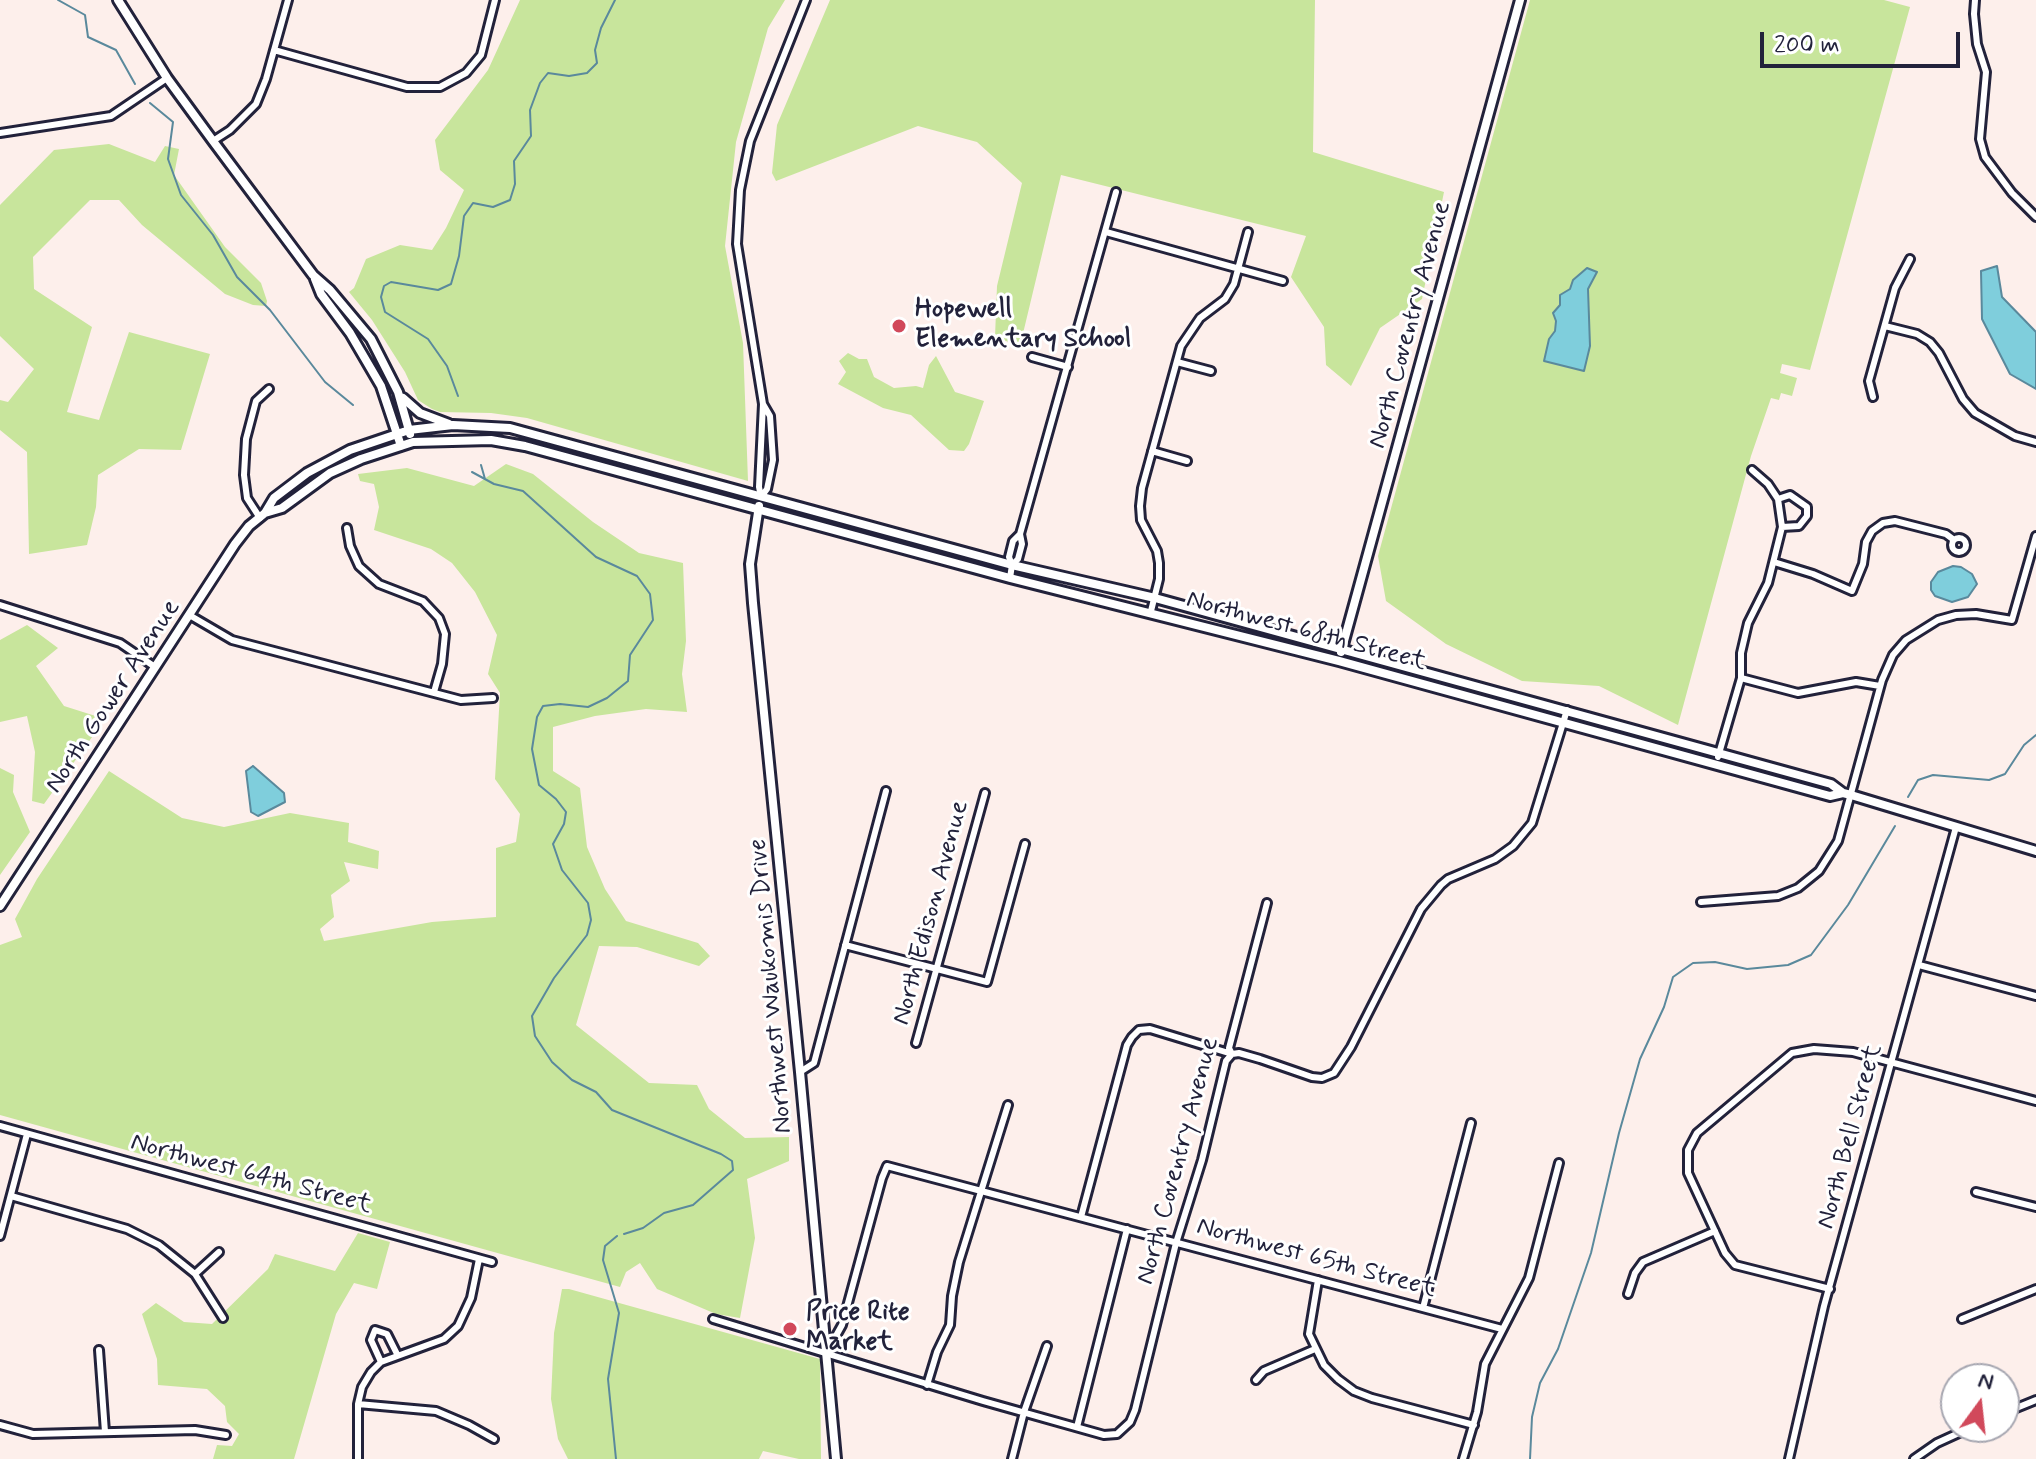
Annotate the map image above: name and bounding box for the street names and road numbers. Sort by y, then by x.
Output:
street label: North Coventry Avenue [1363,198,1459,452]
street label: Northwest 68th Street [1183,585,1429,679]
street label: North Gower Avenue [40,594,188,800]
street label: North Edison Avenue [887,797,977,1029]
street label: Northwest Waukomis Drive [744,837,800,1135]
street label: North Coventry Avenue [1131,1034,1227,1288]
street label: North Bell Street [1811,1041,1891,1233]
street label: Northwest 64th Street [127,1128,375,1222]
street label: Northwest 65th Street [1193,1212,1439,1306]

